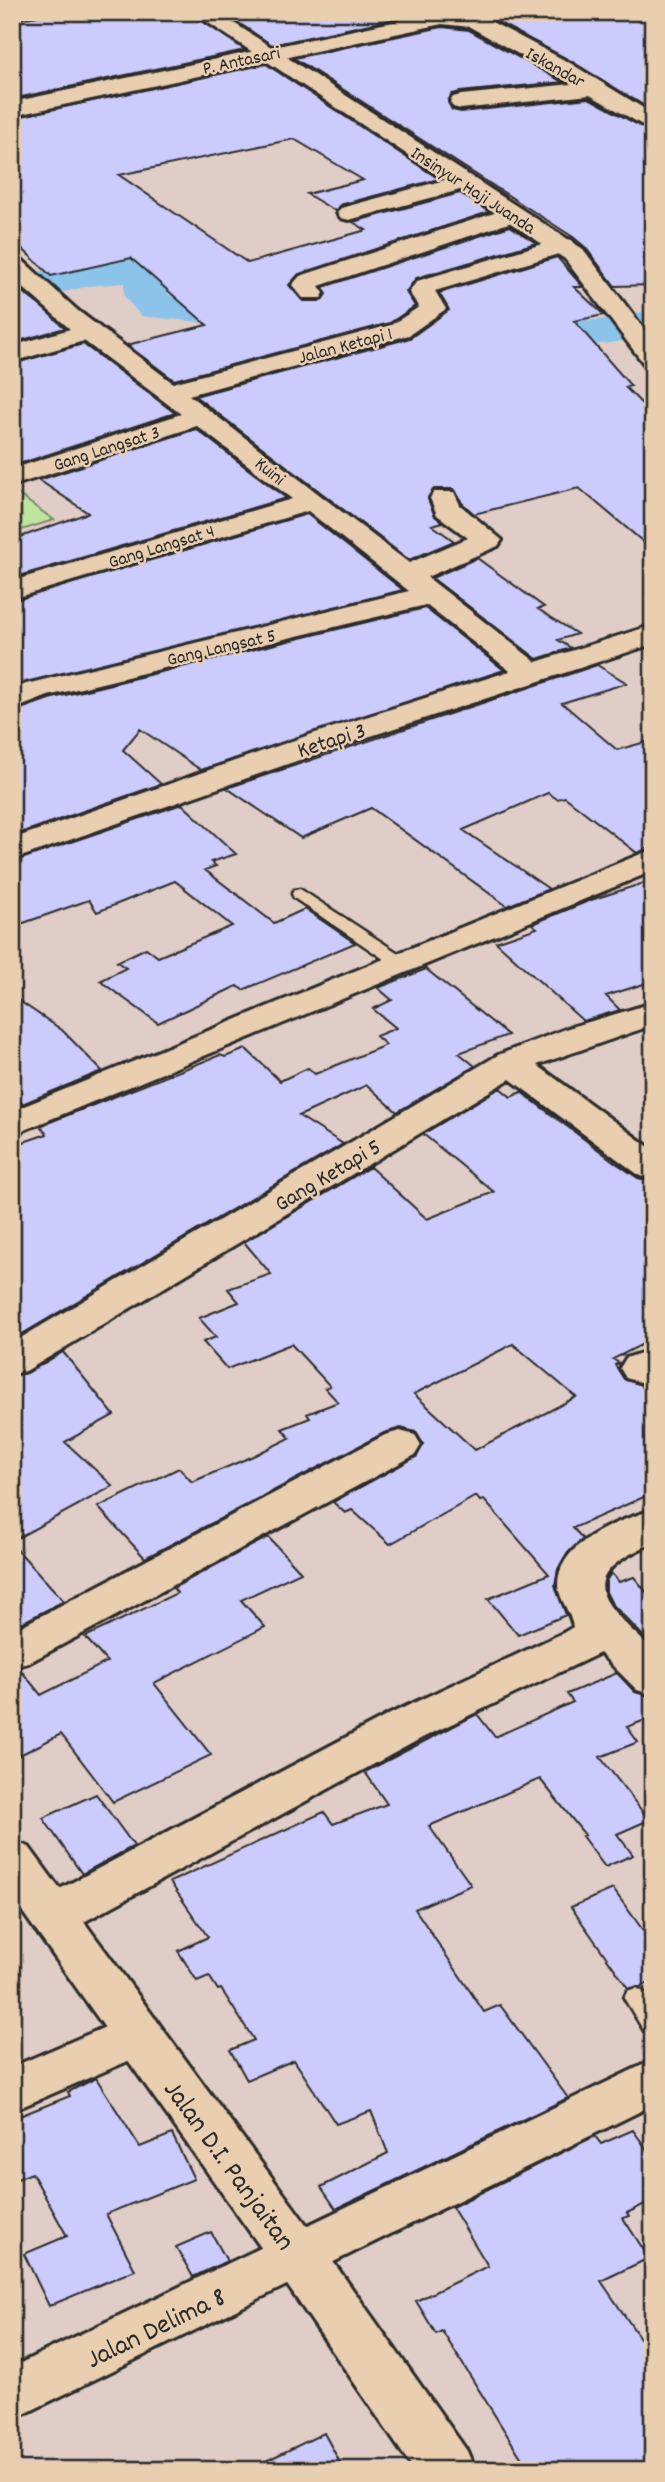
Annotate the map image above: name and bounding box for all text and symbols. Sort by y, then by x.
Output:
street label: P. Antasari [200,41,284,84]
street label: Iskandar [520,42,589,96]
street label: Insinyur Haji Juanda [404,141,541,243]
street label: Jalan Ketapi 1 [296,322,396,373]
street label: Gang Langsat 3 [50,420,164,480]
street label: Kuini [248,452,290,494]
street label: Gang Langsat 4 [106,519,219,577]
street label: Gang Langsat 5 [165,624,279,675]
street label: Ketapi 3 [294,716,371,769]
street label: Gang Ketapi 5 [269,1132,388,1222]
street label: Jalan D.I. Panjaitan [151,2073,303,2260]
street label: Jalan Delima 8 [81,2279,234,2382]

